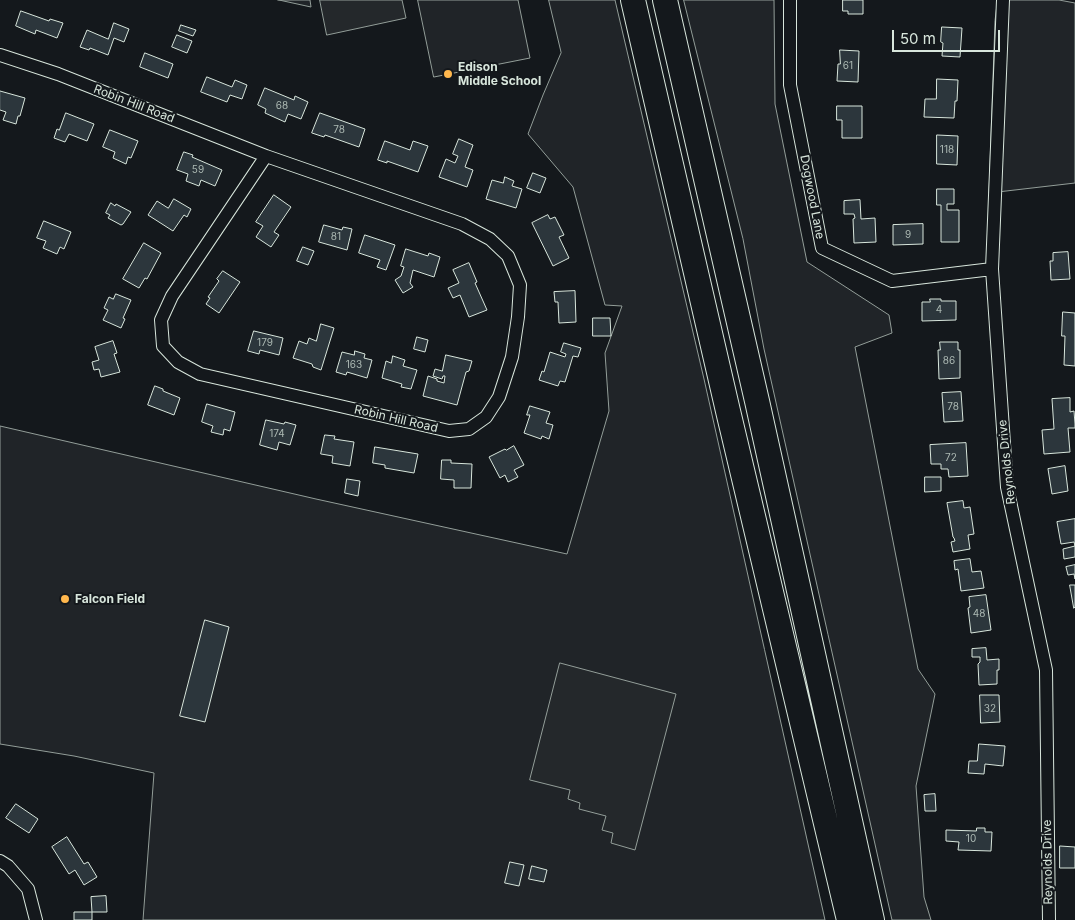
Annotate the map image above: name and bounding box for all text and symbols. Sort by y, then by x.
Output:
scale bar [895,20,1002,52]
text: 50 m [900,29,936,48]
place label: Edison Middle School [458,60,541,88]
house number: 61 [843,60,853,72]
marker: Edison Middle School [442,68,454,80]
street label: Robin Hill Road [92,82,176,126]
house number: 68 [276,100,288,112]
house number: 78 [333,124,345,136]
house number: 118 [940,144,954,156]
street label: Dogwood Lane [797,154,827,240]
house number: 59 [192,164,204,176]
house number: 9 [905,229,911,241]
house number: 81 [331,231,341,243]
house number: 4 [936,304,942,316]
house number: 179 [257,337,273,349]
house number: 86 [943,355,955,367]
house number: 163 [346,359,362,371]
house number: 78 [947,401,959,413]
street label: Robin Hill Road [353,402,439,436]
street label: Reynolds Drive [995,419,1019,505]
house number: 174 [269,428,285,440]
house number: 72 [945,452,957,464]
place label: Falcon Field [75,592,145,606]
marker: Falcon Field [59,593,71,605]
house number: 48 [973,608,985,620]
house number: 32 [984,703,996,715]
street label: Reynolds Drive [1040,819,1056,905]
house number: 10 [966,833,976,845]

